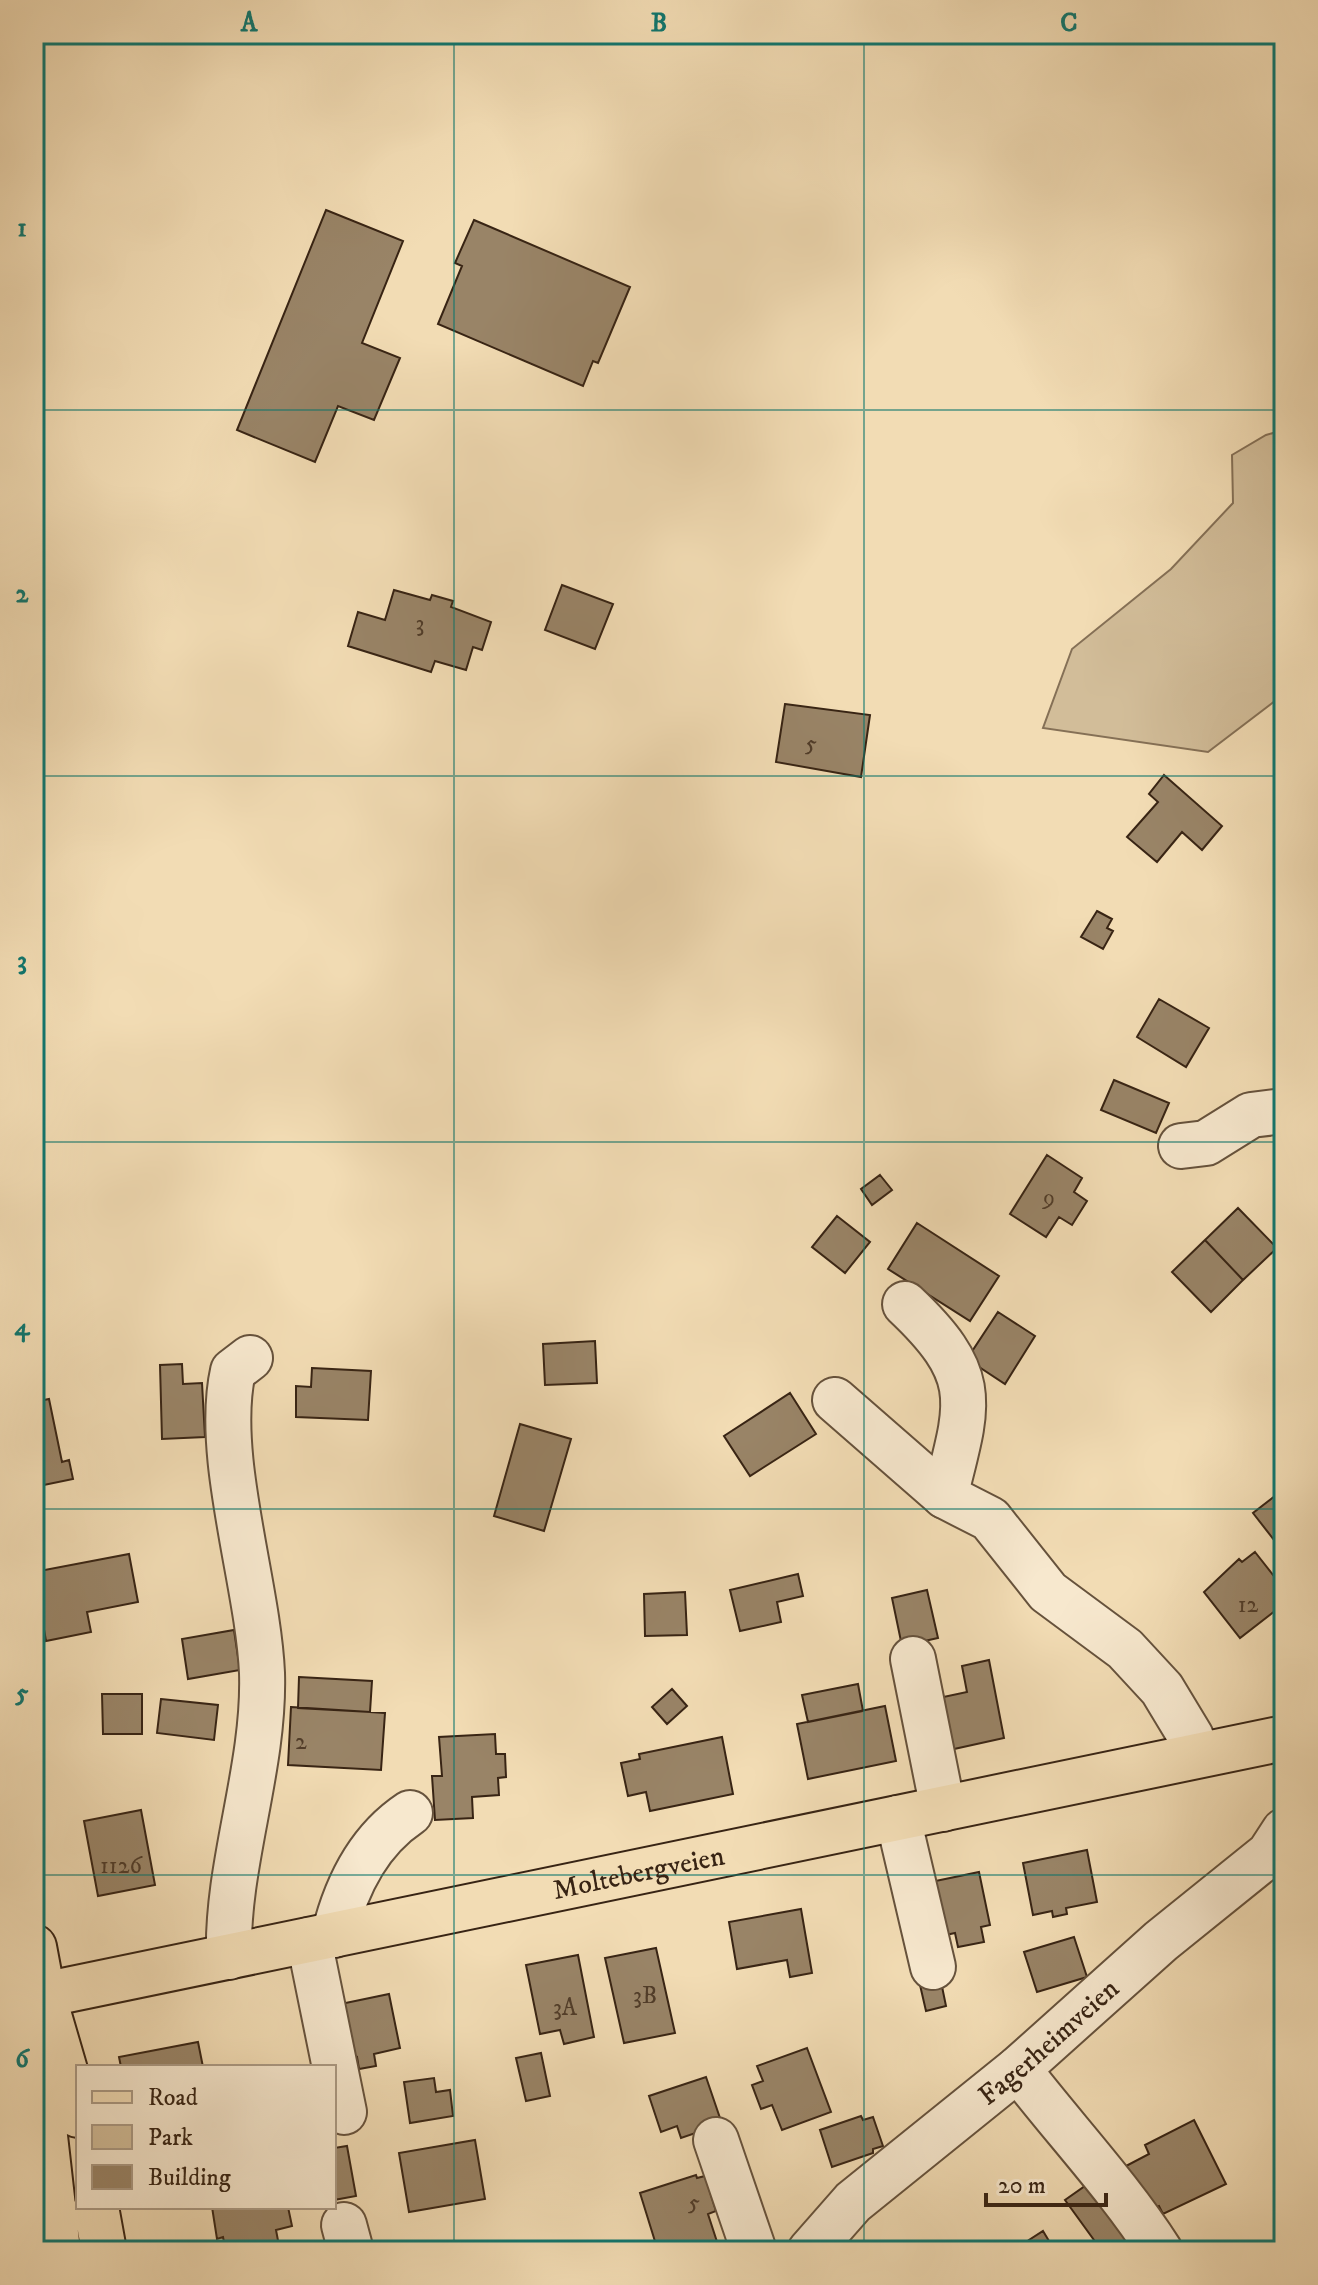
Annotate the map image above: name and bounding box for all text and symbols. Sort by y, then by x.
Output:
text: A [240,7,259,40]
text: B [651,7,667,40]
text: C [1060,7,1078,40]
text: 1 [17,212,27,245]
text: 2 [16,578,30,611]
house number: 3 [416,609,424,639]
house number: 5 [805,729,817,759]
text: 3 [17,945,27,978]
house number: 9 [1042,1183,1055,1213]
text: 4 [15,1311,31,1344]
house number: 12 [1238,1590,1259,1620]
text: 5 [15,1677,29,1710]
house number: 2 [295,1727,307,1757]
street label: Moltebergveien [550,1838,728,1908]
house number: 1126 [100,1851,143,1881]
street label: Fagerheimveien [972,1971,1127,2113]
house number: 3B [633,1981,657,2011]
house number: 3A [553,1993,578,2023]
text: 6 [15,2043,30,2076]
legend [76,2065,336,2209]
text: Road [148,2083,198,2113]
text: Park [148,2123,193,2153]
scale bar [986,2157,1106,2207]
text: Building [148,2163,231,2193]
text: 20 m [998,2171,1046,2201]
house number: 5 [688,2188,700,2218]

